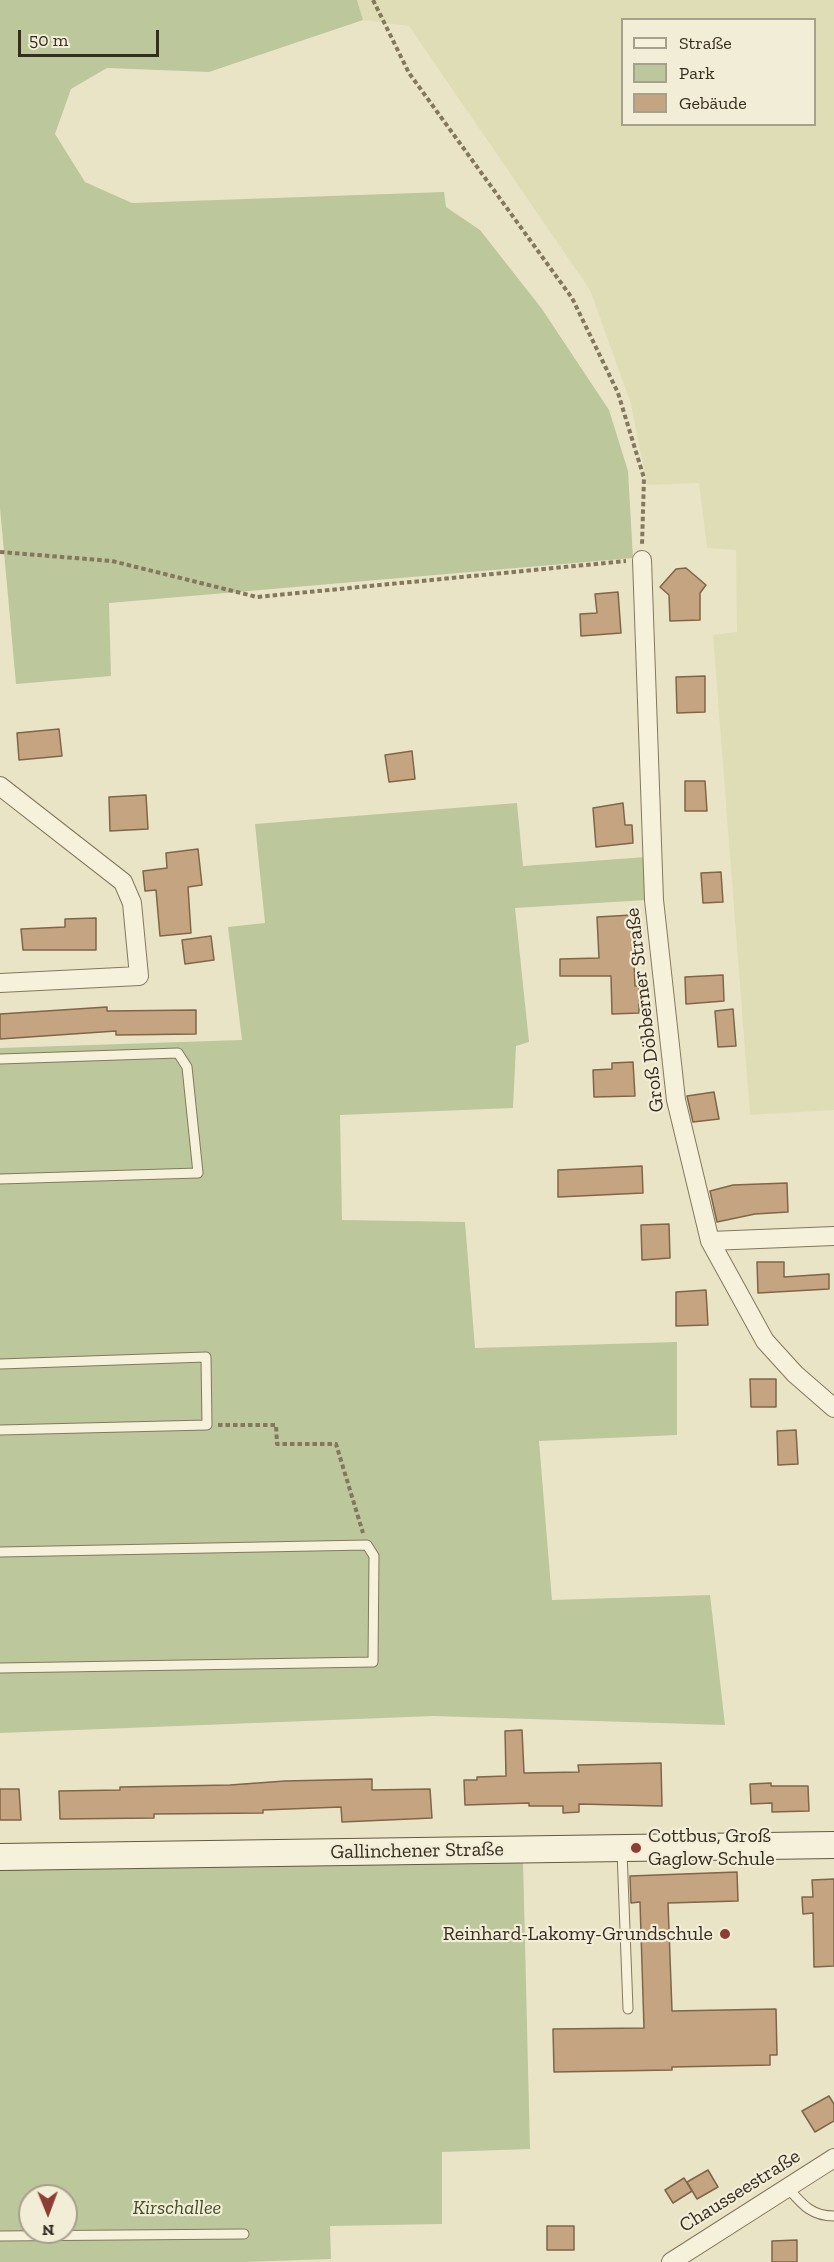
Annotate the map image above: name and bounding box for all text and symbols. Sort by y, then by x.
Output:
scale bar [21,18,162,56]
legend [621,18,816,126]
text: 50 m [29,29,68,51]
text: Straße [679,32,732,54]
text: Park [679,62,715,84]
text: Gebäude [679,92,747,114]
street label: Groß Döbberner Straße [621,906,669,1114]
place label: Cottbus, Groß Gaglow Schule [648,1824,775,1871]
street label: Gallinchener Straße [330,1837,504,1865]
marker: Cottbus, Groß Gaglow Schule [629,1841,643,1855]
place label: Reinhard-Lakomy-Grundschule [443,1922,713,1946]
marker: Reinhard-Lakomy-Grundschule [718,1927,732,1941]
street label: Chausseestraße [675,2144,805,2238]
north arrow [18,2184,78,2244]
park label: Kirschallee [133,2196,221,2220]
text: N [42,2221,55,2240]

